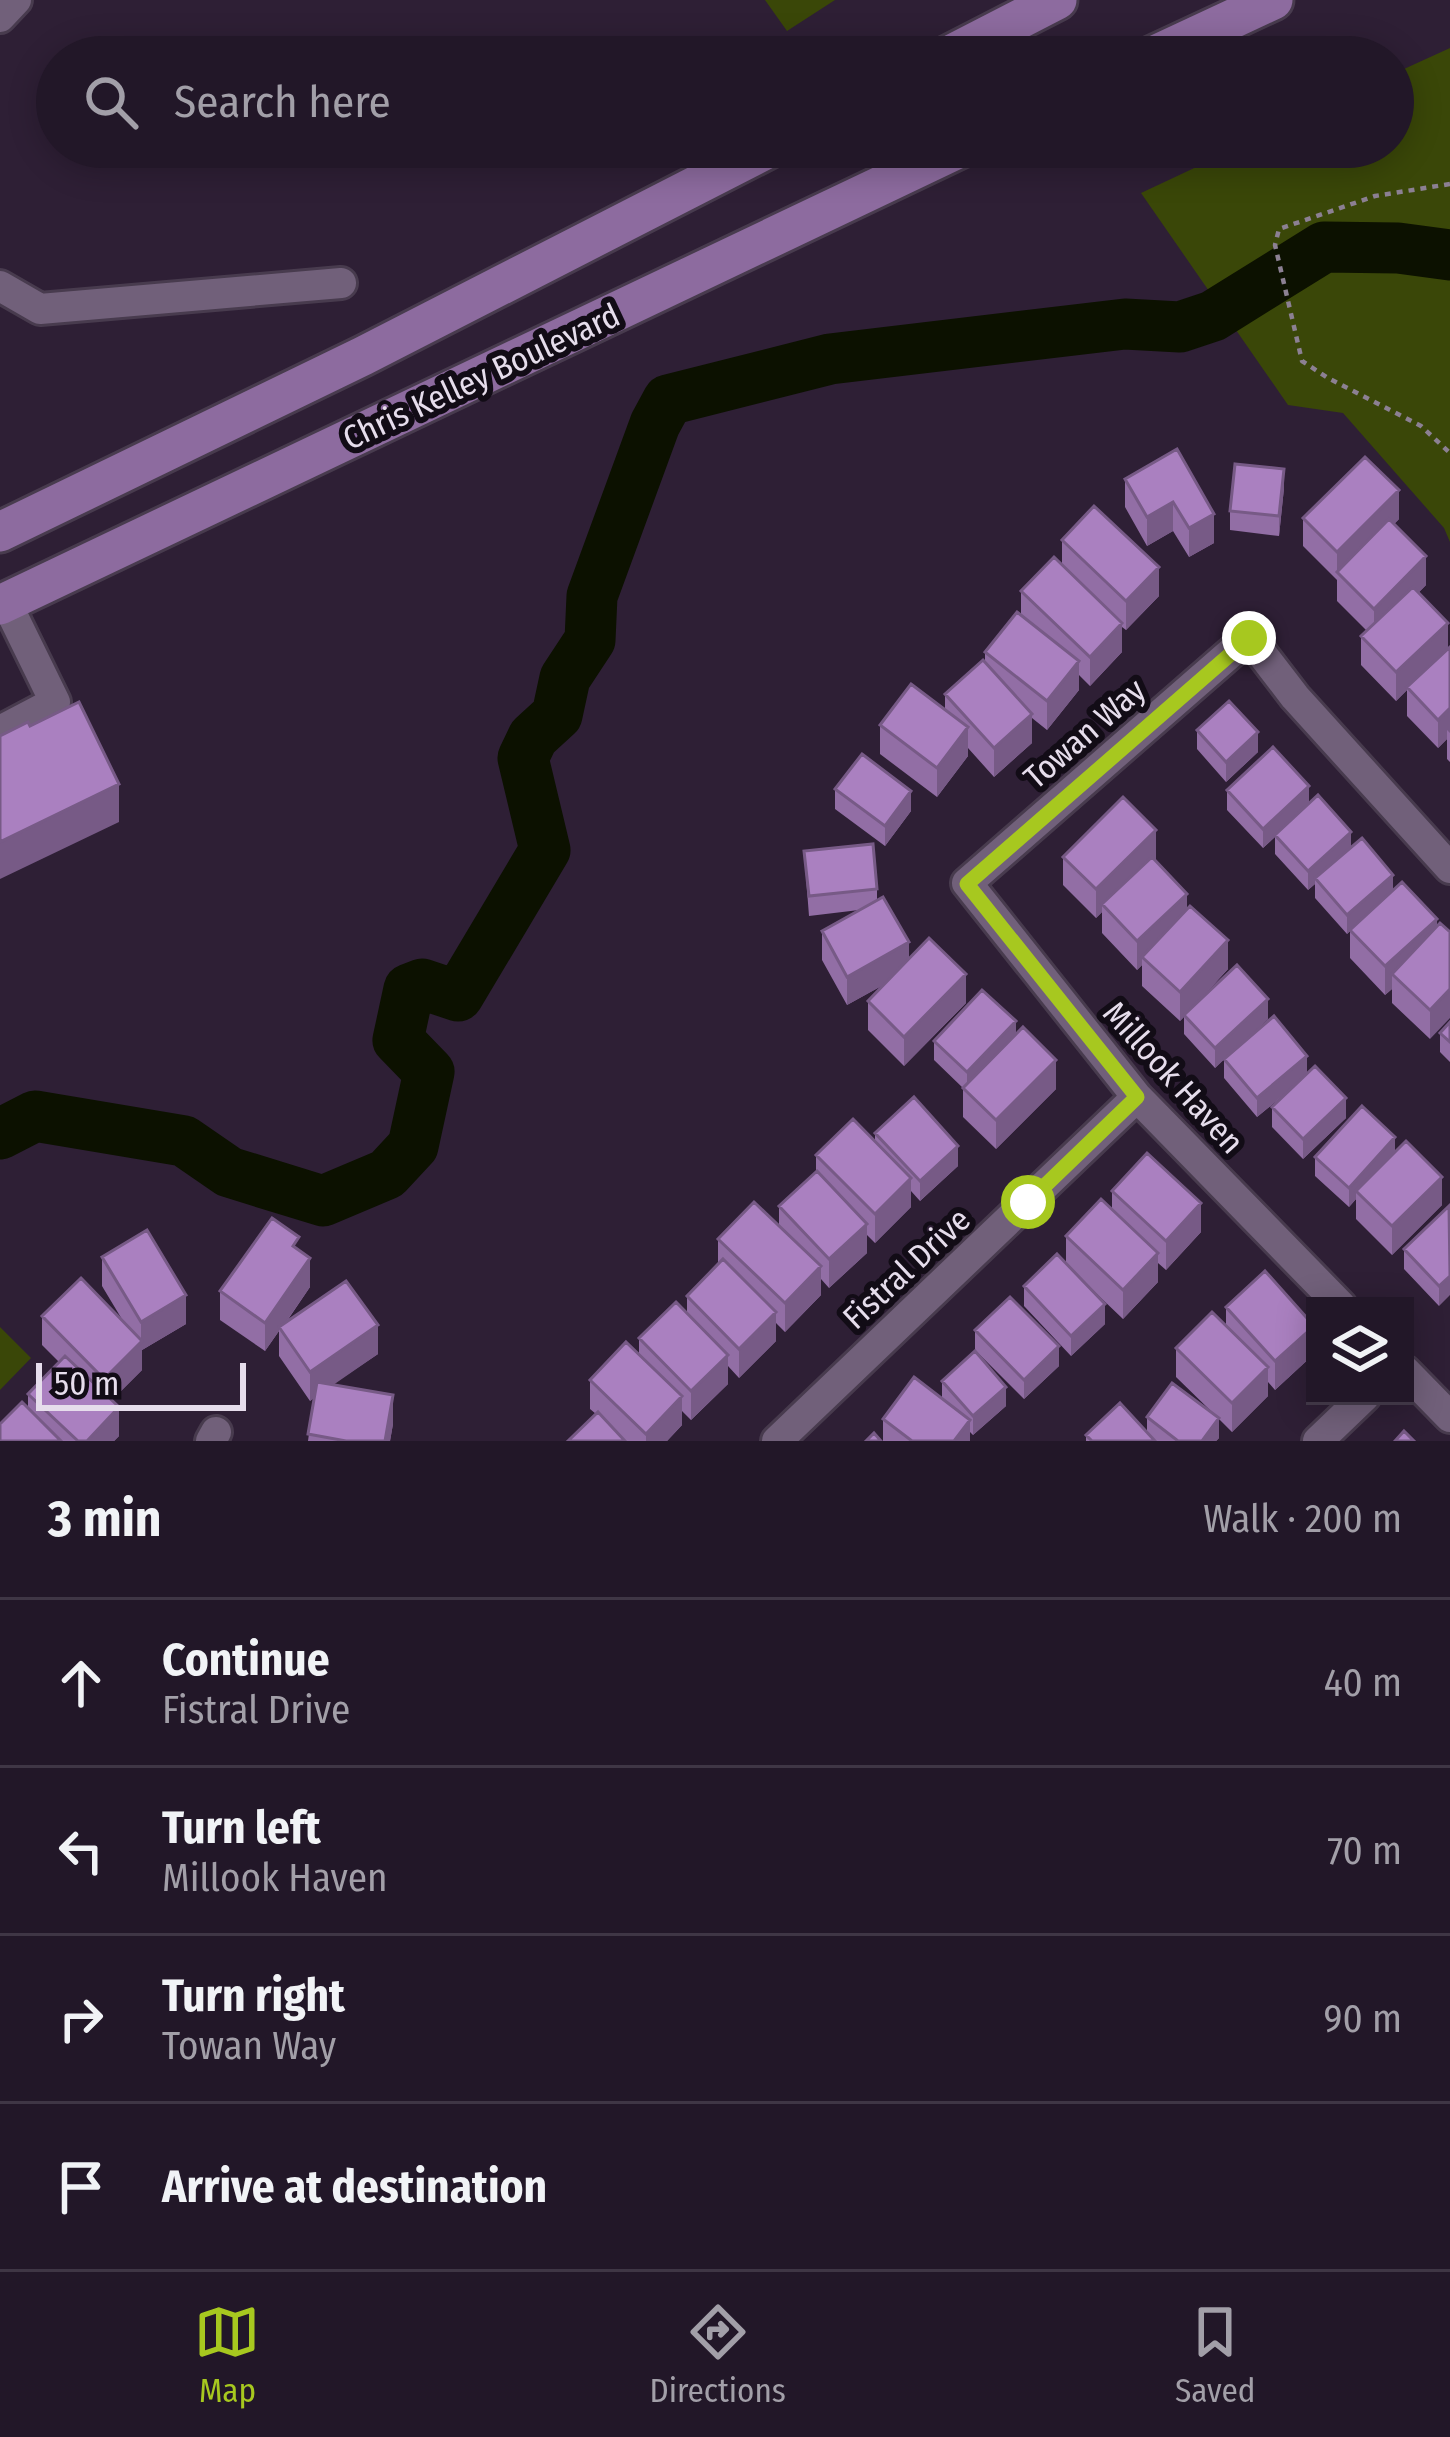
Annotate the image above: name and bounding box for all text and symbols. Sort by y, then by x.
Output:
search box [36,36,1414,168]
icon: search [78,69,144,135]
text: Search here [174,75,391,129]
street label: Chris Kelley Boulevard [337,295,626,459]
route end [1222,611,1276,665]
street label: Towan Way [1016,670,1154,797]
street label: Millook Haven [1095,993,1252,1162]
route start [1001,1175,1055,1229]
street label: Fistral Drive [835,1200,979,1338]
map controls [1306,1297,1414,1405]
button: layers [1306,1297,1414,1405]
scale bar [36,1357,246,1410]
text: 50 m [54,1364,119,1404]
text: 3 min [48,1488,162,1550]
text: Walk · 200 m [1203,1496,1402,1542]
text: Continue [162,1633,330,1687]
icon: ahead [48,1650,114,1716]
text: 40 m [1324,1660,1402,1706]
text: Fistral Drive [162,1687,350,1733]
text: Turn left [162,1801,321,1855]
icon: left [48,1818,114,1884]
text: 70 m [1327,1828,1402,1874]
text: Millook Haven [162,1855,388,1901]
text: Turn right [162,1969,345,2023]
icon: right [48,1986,114,2052]
text: 90 m [1324,1996,1402,2042]
text: Towan Way [162,2023,336,2069]
icon: arrive [48,2154,114,2220]
text: Arrive at destination [162,2160,547,2214]
tab: Map [194,2299,260,2411]
tab: Directions [649,2299,786,2411]
tab: Saved [1175,2299,1255,2411]

